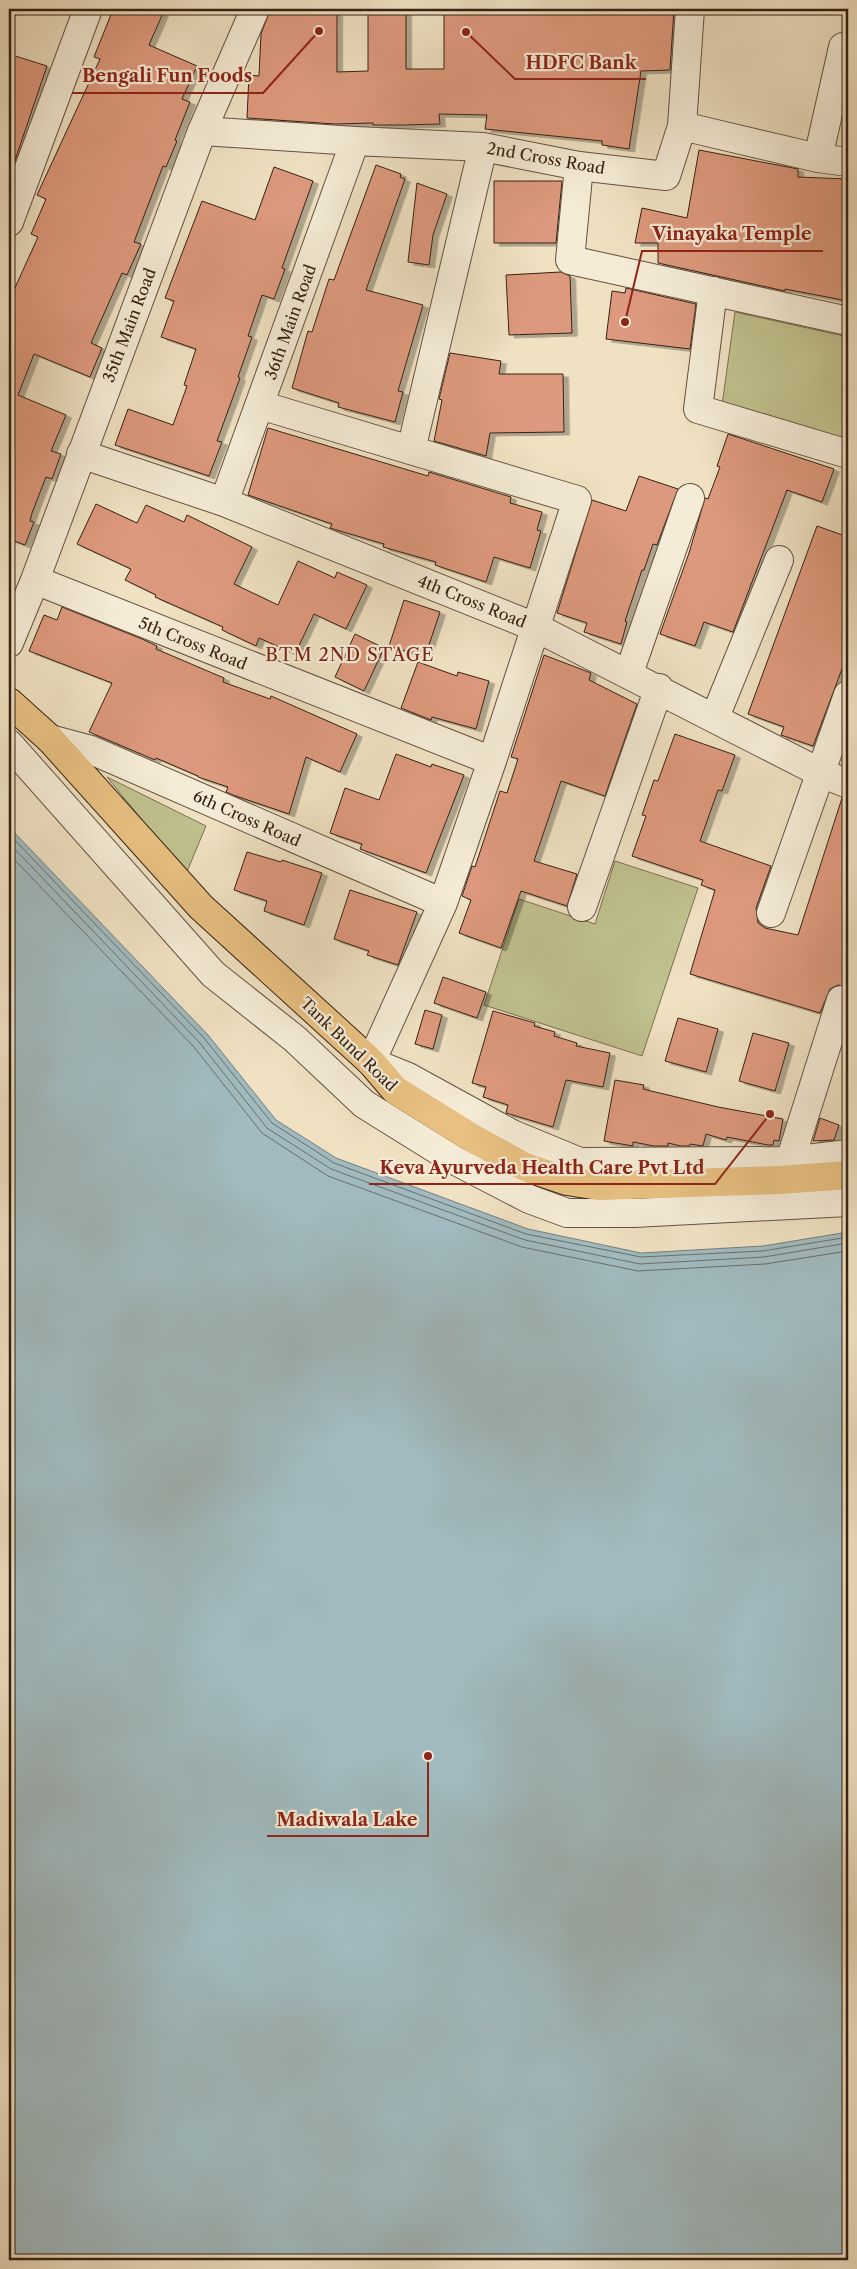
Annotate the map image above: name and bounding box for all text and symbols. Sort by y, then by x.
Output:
callout: HDFC Bank [515,46,646,79]
text: HDFC Bank [525,52,638,74]
callout: Bengali Fun Foods [72,60,263,93]
text: Bengali Fun Foods [82,65,252,87]
street label: 2nd Cross Road [485,138,607,178]
callout: Vinayaka Temple [642,218,823,251]
text: Vinayaka Temple [651,223,812,245]
street label: 36th Main Road [260,261,320,382]
street label: 35th Main Road [98,265,160,385]
street label: 4th Cross Road [415,570,530,632]
street label: 5th Cross Road [136,612,250,674]
district label: BTM 2ND STAGE [265,644,435,666]
street label: 6th Cross Road [190,785,304,851]
street label: Tank Bund Road [296,993,402,1095]
callout: Keva Ayurveda Health Care Pvt Ltd [369,1151,715,1184]
text: Keva Ayurveda Health Care Pvt Ltd [379,1157,705,1179]
callout: Madiwala Lake [267,1803,428,1836]
text: Madiwala Lake [277,1809,418,1831]

